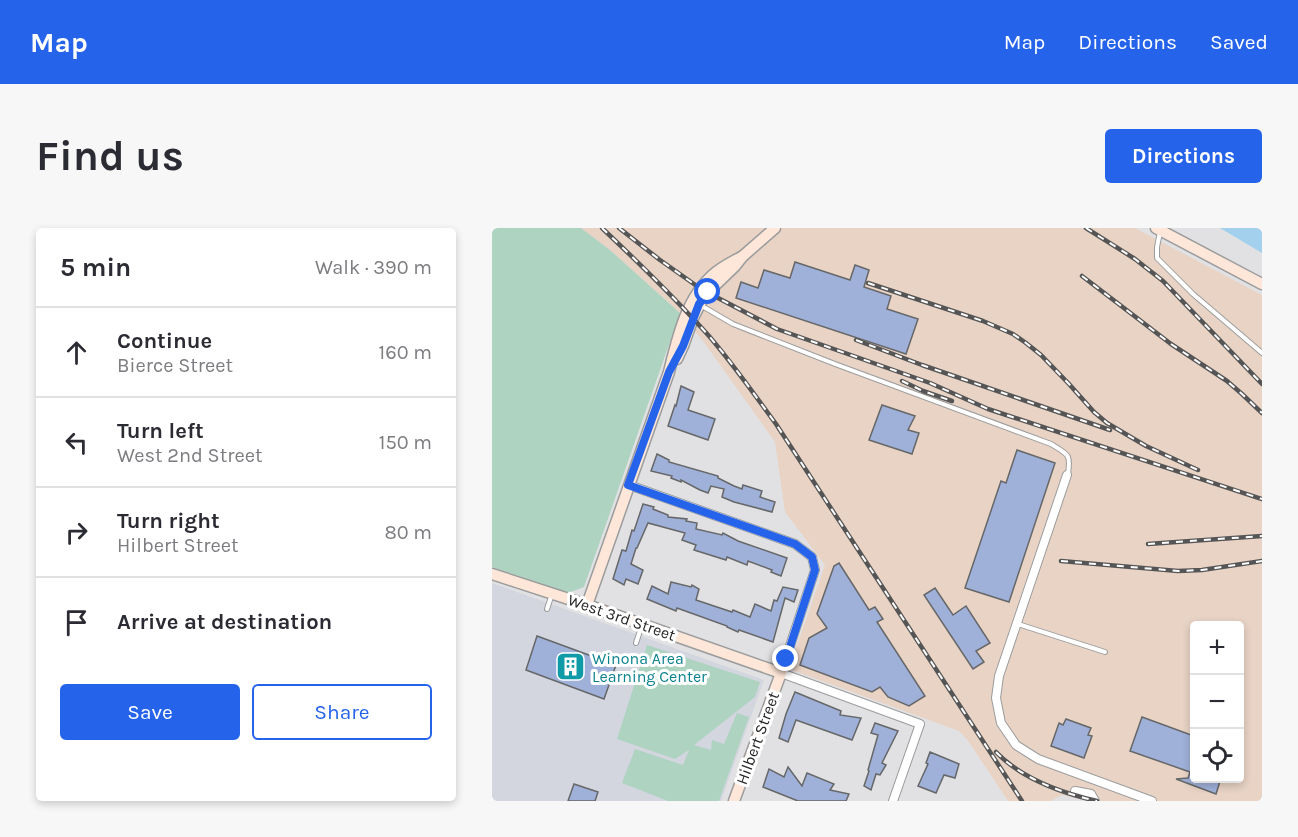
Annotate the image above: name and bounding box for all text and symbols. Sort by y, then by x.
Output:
text: Map [30,26,88,59]
text: Map [1004,30,1045,54]
text: Directions [1078,30,1177,54]
text: Saved [1210,30,1268,54]
button: Directions [1105,129,1262,183]
text: Find us [36,131,184,181]
text: 5 min [60,252,131,283]
text: Walk · 390 m [315,256,432,279]
route start [694,278,720,304]
text: Continue [117,328,212,354]
icon: ahead [60,336,93,369]
text: 160 m [379,341,432,364]
text: Bierce Street [117,354,233,377]
text: Turn left [117,418,204,444]
icon: left [60,426,93,459]
text: 150 m [379,431,432,454]
text: West 2nd Street [117,444,262,467]
text: Turn right [117,508,220,534]
icon: right [60,516,93,549]
text: 80 m [384,521,432,544]
text: Hilbert Street [117,534,238,557]
street label: West 3rd Street [565,590,678,645]
icon: arrive [60,606,93,639]
text: Arrive at destination [117,609,332,635]
map controls [1190,621,1244,783]
button: + [1190,621,1244,675]
route end [772,645,798,671]
place label: Winona Area Learning Center [592,649,707,686]
building icon: Winona Area Learning Center [555,651,587,683]
button: − [1190,675,1244,729]
button: Save [60,684,240,740]
button: Share [252,684,432,740]
street label: Hilbert Street [732,689,783,787]
button: locate [1190,729,1244,783]

